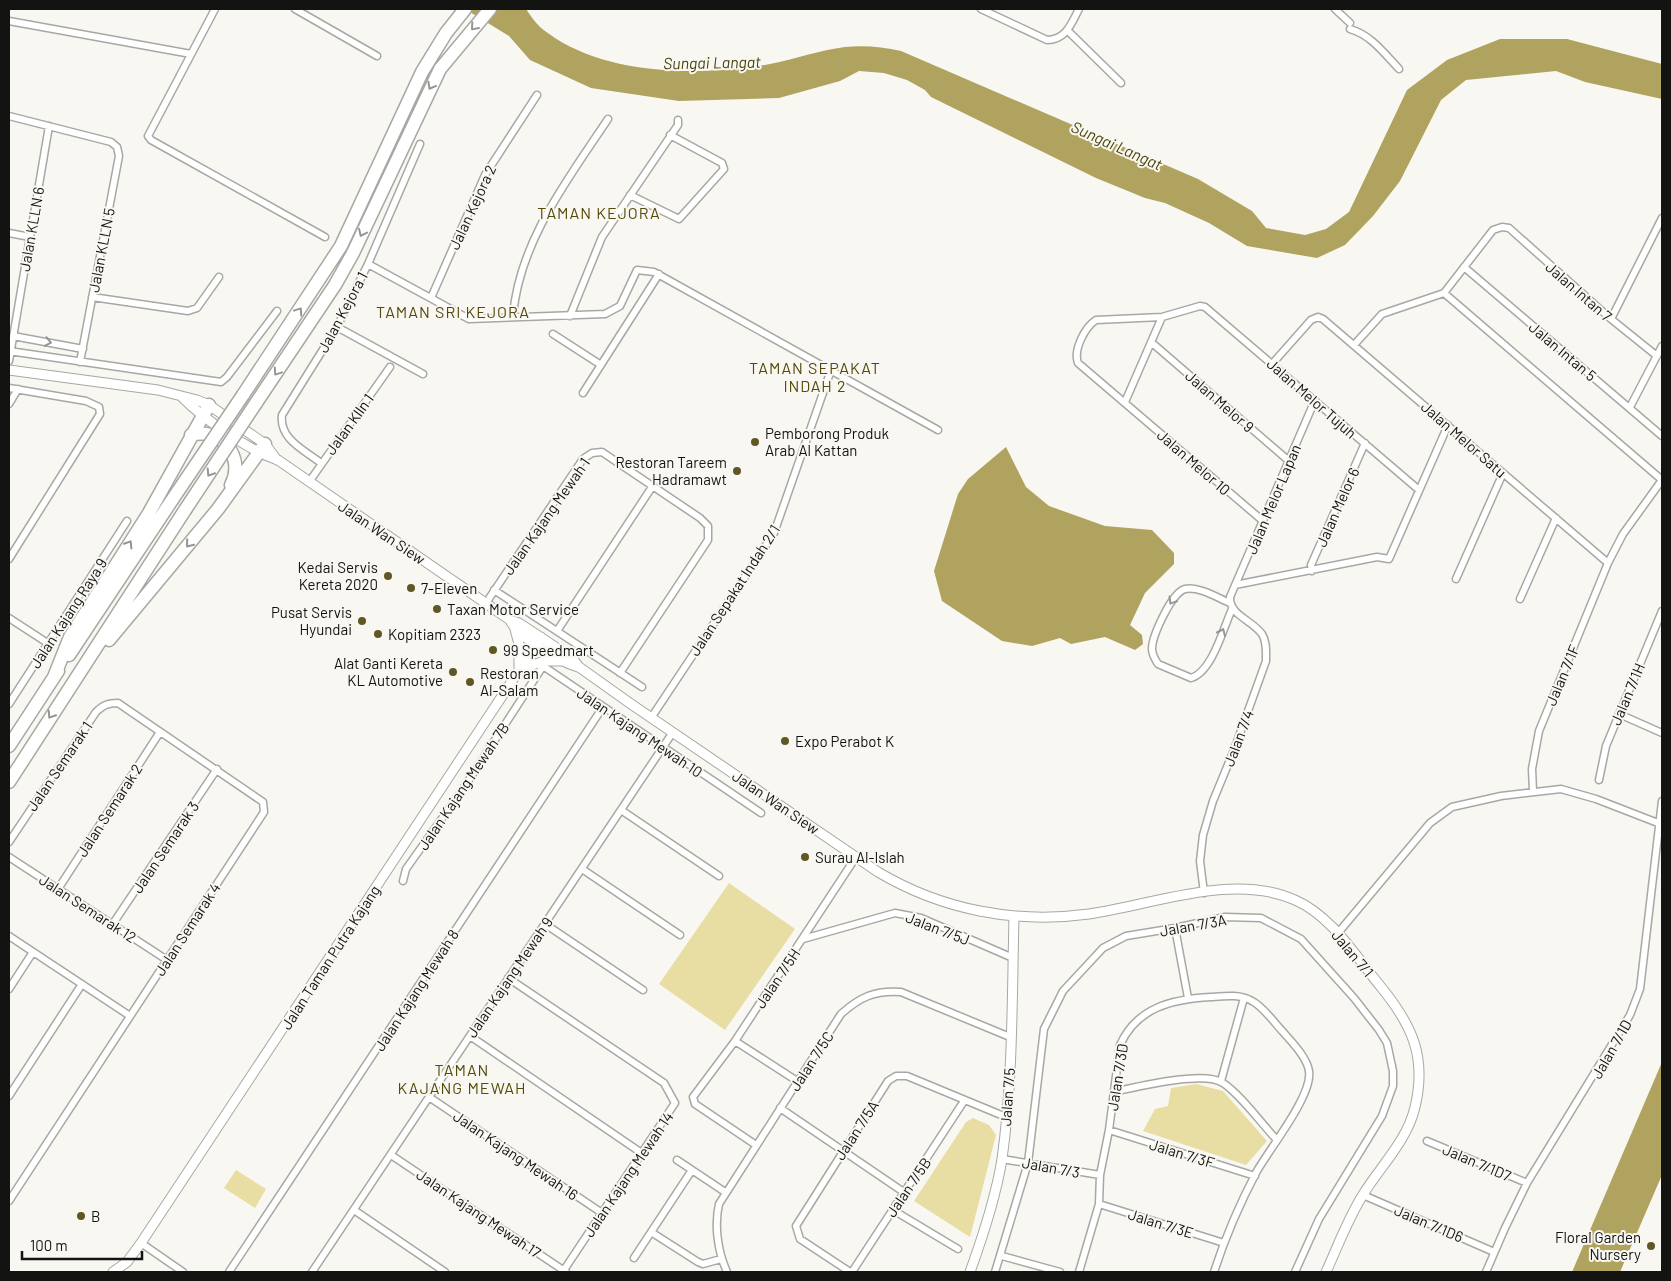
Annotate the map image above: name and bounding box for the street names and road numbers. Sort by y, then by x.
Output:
street label: Jalan Kejora 2 [445,162,499,252]
street label: Jalan KLLN 6 [15,185,47,273]
street label: Jalan KLLN 5 [84,206,118,294]
street label: Jalan Intan 7 [1542,257,1616,325]
street label: Jalan Kejora 1 [313,269,371,355]
street label: Jalan Intan 5 [1526,318,1600,384]
street label: Jalan Melor Tujuh [1263,354,1361,442]
street label: Jalan Melor 9 [1182,366,1258,436]
street label: Jalan Klln 1 [321,390,377,458]
street label: Jalan Melor Satu [1418,397,1510,481]
street label: Jalan Melor 10 [1154,425,1234,499]
street label: Jalan Melor Lapan [1242,441,1304,557]
street label: Jalan Kajang Mewah 1 [499,454,593,578]
street label: Jalan Melor 6 [1311,464,1363,550]
street label: Jalan Wan Siew [335,496,429,568]
street label: Jalan Sepakat Indah 2/1 [685,521,783,659]
street label: Jalan Kajang Raya 9 [26,555,110,671]
street label: Jalan 7/1F [1541,641,1583,708]
street label: Jalan 7/1H [1606,660,1648,728]
street label: Jalan Kajang Mewah 10 [574,683,706,781]
street label: Jalan 7/4 [1219,707,1257,769]
street label: Jalan Semarak 1 [22,718,96,814]
street label: Jalan Kajang Mewah 7B [414,719,512,853]
street label: Jalan Semarak 2 [72,760,146,860]
street label: Jalan Wan Siew [729,766,823,838]
street label: Jalan Semarak 3 [128,798,202,896]
street label: Jalan Semarak 12 [36,870,140,946]
street label: Jalan Semarak 4 [150,879,224,979]
street label: Jalan Taman Putra Kajang [277,881,383,1033]
street label: Jalan 7/5J [903,908,973,948]
street label: Jalan 7/3A [1158,910,1228,940]
street label: Jalan Kajang Mewah 9 [462,913,556,1041]
street label: Jalan Kajang Mewah 8 [370,926,462,1054]
street label: Jalan 7/1 [1328,926,1378,980]
street label: Jalan 7/5H [750,945,804,1011]
street label: Jalan 7/1D [1587,1016,1635,1082]
street label: Jalan 7/5C [785,1028,837,1094]
street label: Jalan 7/3D [1103,1042,1131,1112]
street label: Jalan 7/5 [996,1067,1018,1127]
street label: Jalan 7/5A [830,1097,882,1163]
street label: Jalan Kajang Mewah 16 [450,1107,582,1203]
street label: Jalan Kajang Mewah 14 [579,1108,677,1240]
street label: Jalan 7/3F [1147,1135,1217,1172]
street label: Jalan 7/1D7 [1440,1140,1514,1184]
street label: Jalan 7/3 [1021,1153,1081,1181]
street label: Jalan 7/5B [882,1154,934,1220]
street label: Jalan Kajang Mewah 17 [413,1165,545,1261]
street label: Jalan 7/1D6 [1392,1200,1466,1246]
street label: Jalan 7/3E [1126,1205,1196,1241]

